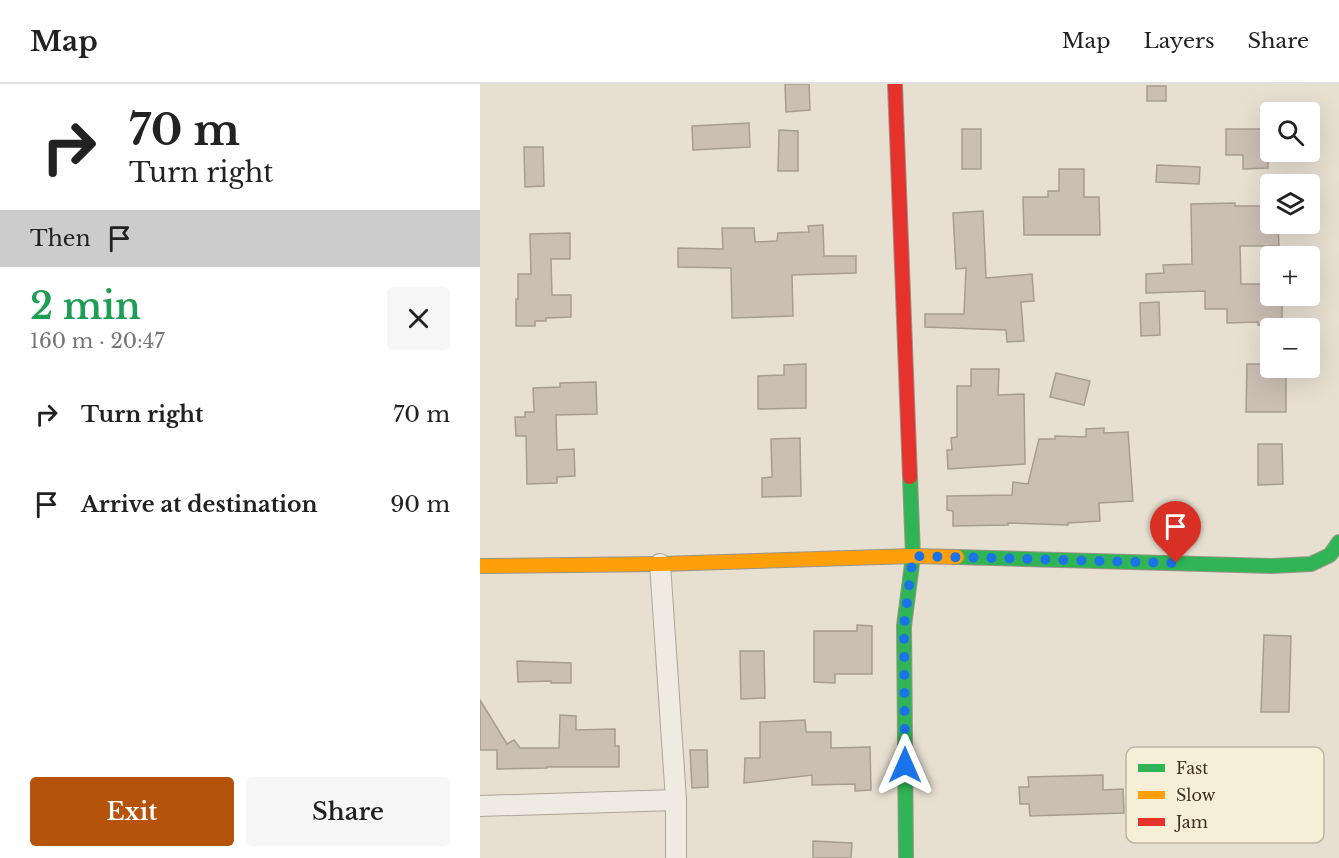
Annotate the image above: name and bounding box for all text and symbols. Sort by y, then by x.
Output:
text: Map [30,24,98,59]
text: Map [1062,28,1111,54]
text: Layers [1144,28,1215,54]
text: Share [1248,28,1309,54]
map controls [1260,102,1320,378]
button: search [1260,102,1320,162]
text: 70 m [129,104,240,156]
icon: right [30,108,108,186]
text: Turn right [129,156,273,189]
button: layers [1260,174,1320,234]
icon: arrive [103,222,136,255]
text: Then [30,225,91,252]
button: + [1260,246,1320,306]
text: 2 min [30,284,141,329]
button: close [387,287,450,350]
button: − [1260,318,1320,378]
text: 160 m · 20:47 [30,329,164,353]
icon: right [30,398,63,431]
text: Turn right [81,401,203,428]
text: 70 m [393,401,450,428]
icon: arrive [30,488,63,521]
text: Arrive at destination [81,491,318,518]
text: 90 m [390,491,450,518]
pin [1150,501,1201,563]
icon: arrive [1159,510,1192,543]
position arrow [873,733,937,797]
legend [1126,747,1324,843]
text: Fast [1176,758,1208,778]
button: Exit [30,777,234,846]
button: Share [246,777,450,846]
text: Slow [1176,785,1216,805]
text: Jam [1174,812,1208,832]

